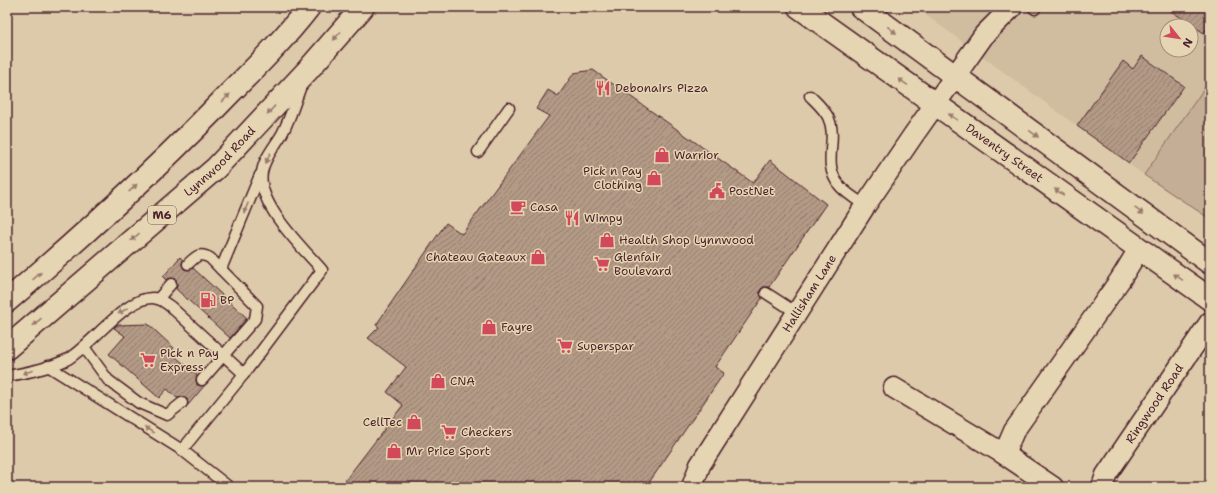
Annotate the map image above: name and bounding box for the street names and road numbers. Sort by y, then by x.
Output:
street label: Daventry Street [962,120,1046,186]
street label: Lynnwood Road [181,123,259,200]
road number: M6 [148,206,176,224]
street label: Hallisham Lane [779,251,840,335]
street label: Ringwood Road [1122,360,1187,446]

